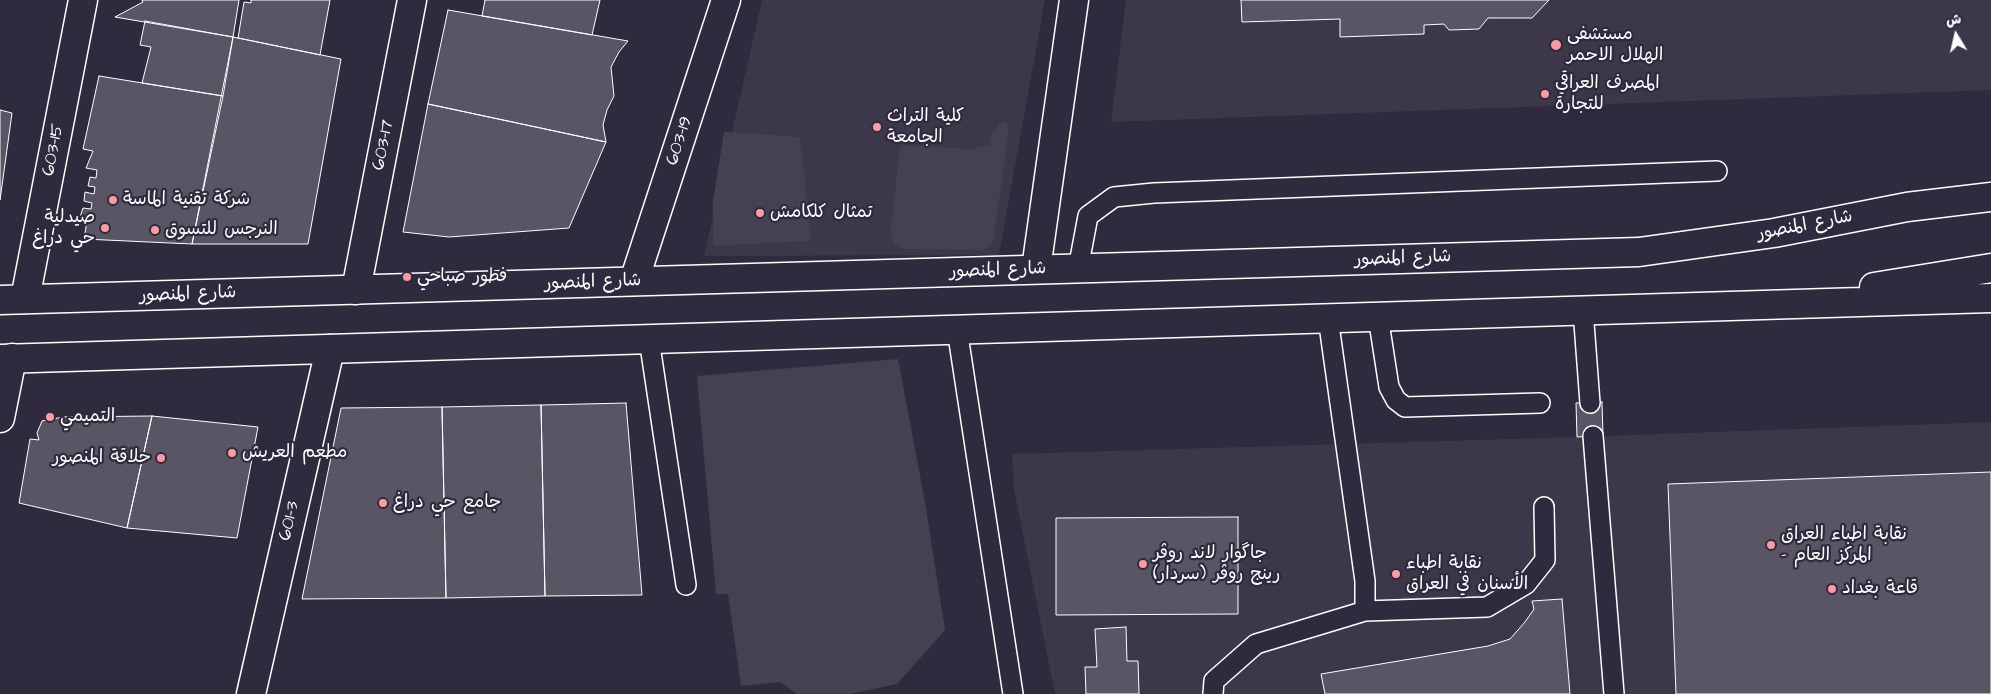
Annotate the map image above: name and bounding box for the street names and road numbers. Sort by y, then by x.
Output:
street label: 603-19 [662,114,698,168]
street label: 603-17 [369,118,399,172]
street label: 603-15 [38,122,70,178]
street label: شارع المنصور [1755,206,1855,246]
street label: شارع المنصور [1354,247,1452,271]
street label: شارع المنصور [949,259,1047,283]
street label: شارع المنصور [544,271,642,295]
street label: شارع المنصور [139,283,237,307]
street label: 601-3 [275,499,305,543]

